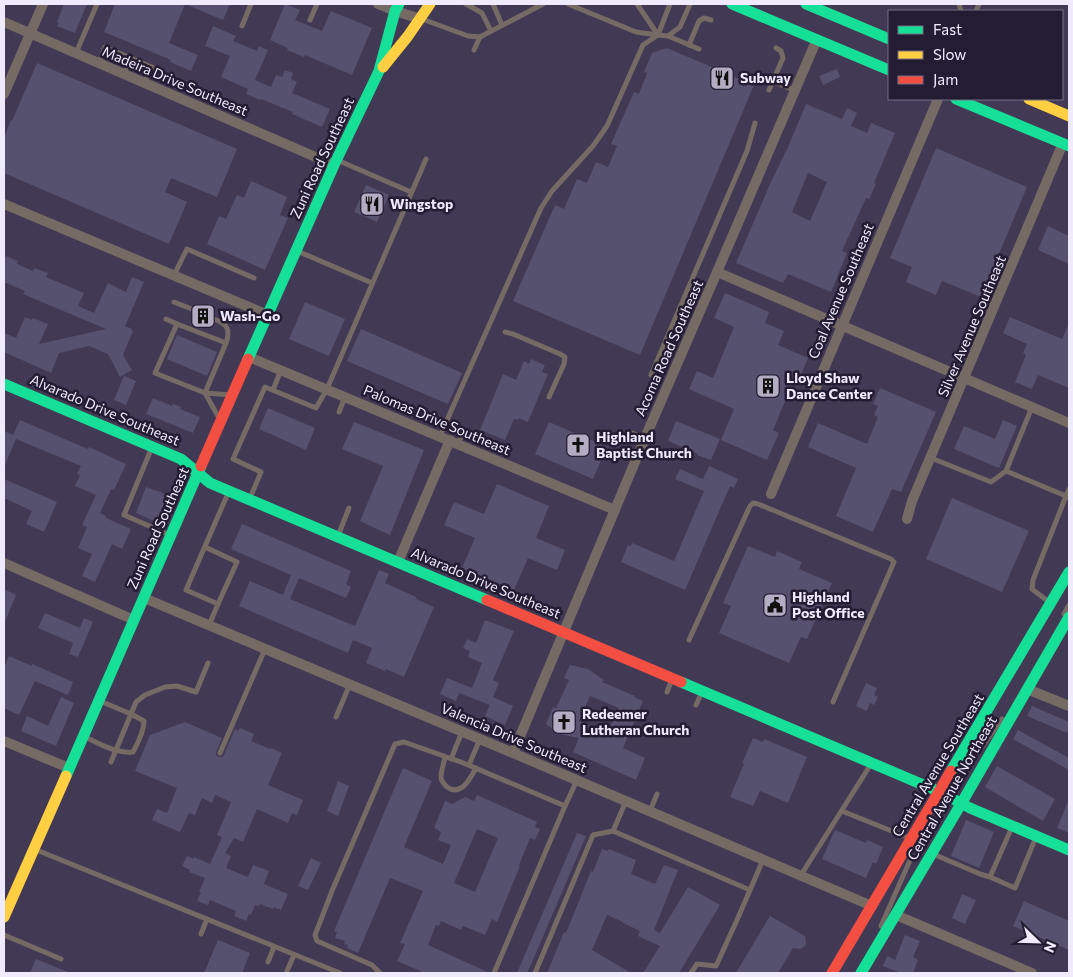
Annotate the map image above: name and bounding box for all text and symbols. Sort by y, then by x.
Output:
legend [888,10,1063,100]
text: Fast [933,20,962,38]
street label: Madeira Drive Southeast [100,42,251,119]
text: Slow [933,45,966,63]
restaurant icon: Subway [709,65,735,91]
place label: Subway [740,69,791,86]
text: Jam [933,70,958,88]
street label: Zuni Road Southeast [286,94,357,221]
restaurant icon: Wingstop [359,191,385,217]
place label: Wingstop [390,195,453,212]
street label: Coal Avenue Southeast [804,220,877,361]
street label: Silver Avenue Southeast [934,252,1009,399]
street label: Acoma Road Southeast [631,277,706,418]
building icon: Wash-Go [190,303,216,329]
place label: Wash-Go [220,307,280,324]
place label: Lloyd Shaw Dance Center [786,369,873,402]
street label: Alvarado Drive Southeast [28,370,183,449]
building icon: Lloyd Shaw Dance Center [755,373,781,399]
street label: Palomas Drive Southeast [361,381,513,458]
place label: Highland Baptist Church [596,428,692,461]
church icon: Highland Baptist Church [565,432,591,458]
street label: Zuni Road Southeast [123,464,192,591]
street label: Alvarado Drive Southeast [409,543,564,622]
place label: Highland Post Office [792,588,865,621]
public building icon: Highland Post Office [762,592,788,618]
street label: Central Avenue Southeast [888,690,987,839]
street label: Valencia Drive Southeast [439,699,590,776]
place label: Redeemer Lutheran Church [582,705,689,738]
church icon: Redeemer Lutheran Church [551,709,577,735]
street label: Central Avenue Northeast [903,712,1000,863]
north arrow [1013,917,1063,967]
text: N [1041,939,1060,955]

